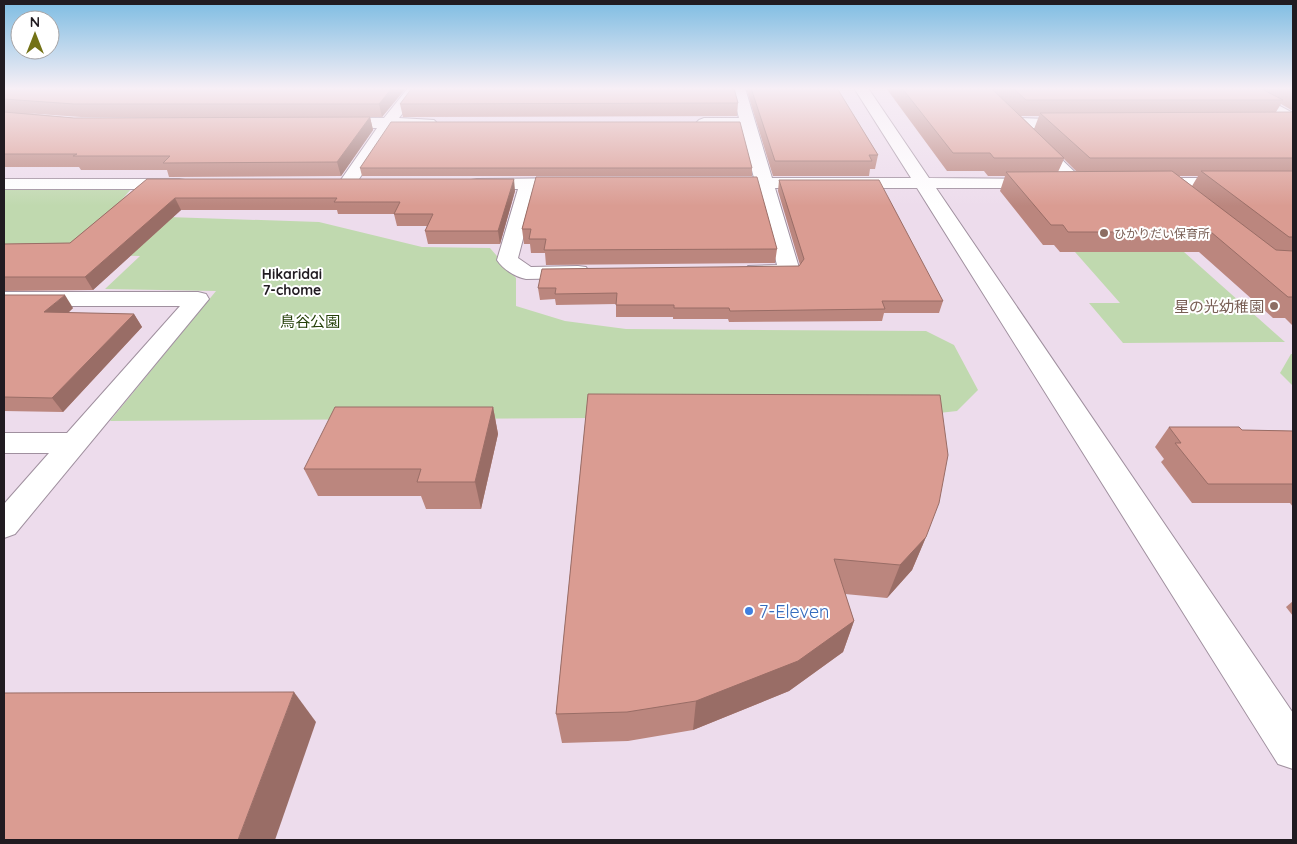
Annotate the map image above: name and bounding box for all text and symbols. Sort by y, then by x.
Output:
north arrow [10,10,60,60]
text: N [30,13,40,31]
place label: ひかりだい保育所 [1114,226,1210,241]
marker: ひかりだい保育所 [1098,227,1110,239]
district label: Hikaridai 7-chome [262,265,322,299]
place label: 星の光幼稚園 [1174,297,1264,316]
marker: 星の光幼稚園 [1268,300,1280,312]
park label: 鳥谷公園 [280,312,340,331]
place label: 7-Eleven [759,600,830,623]
marker: 7-Eleven [743,605,755,617]

